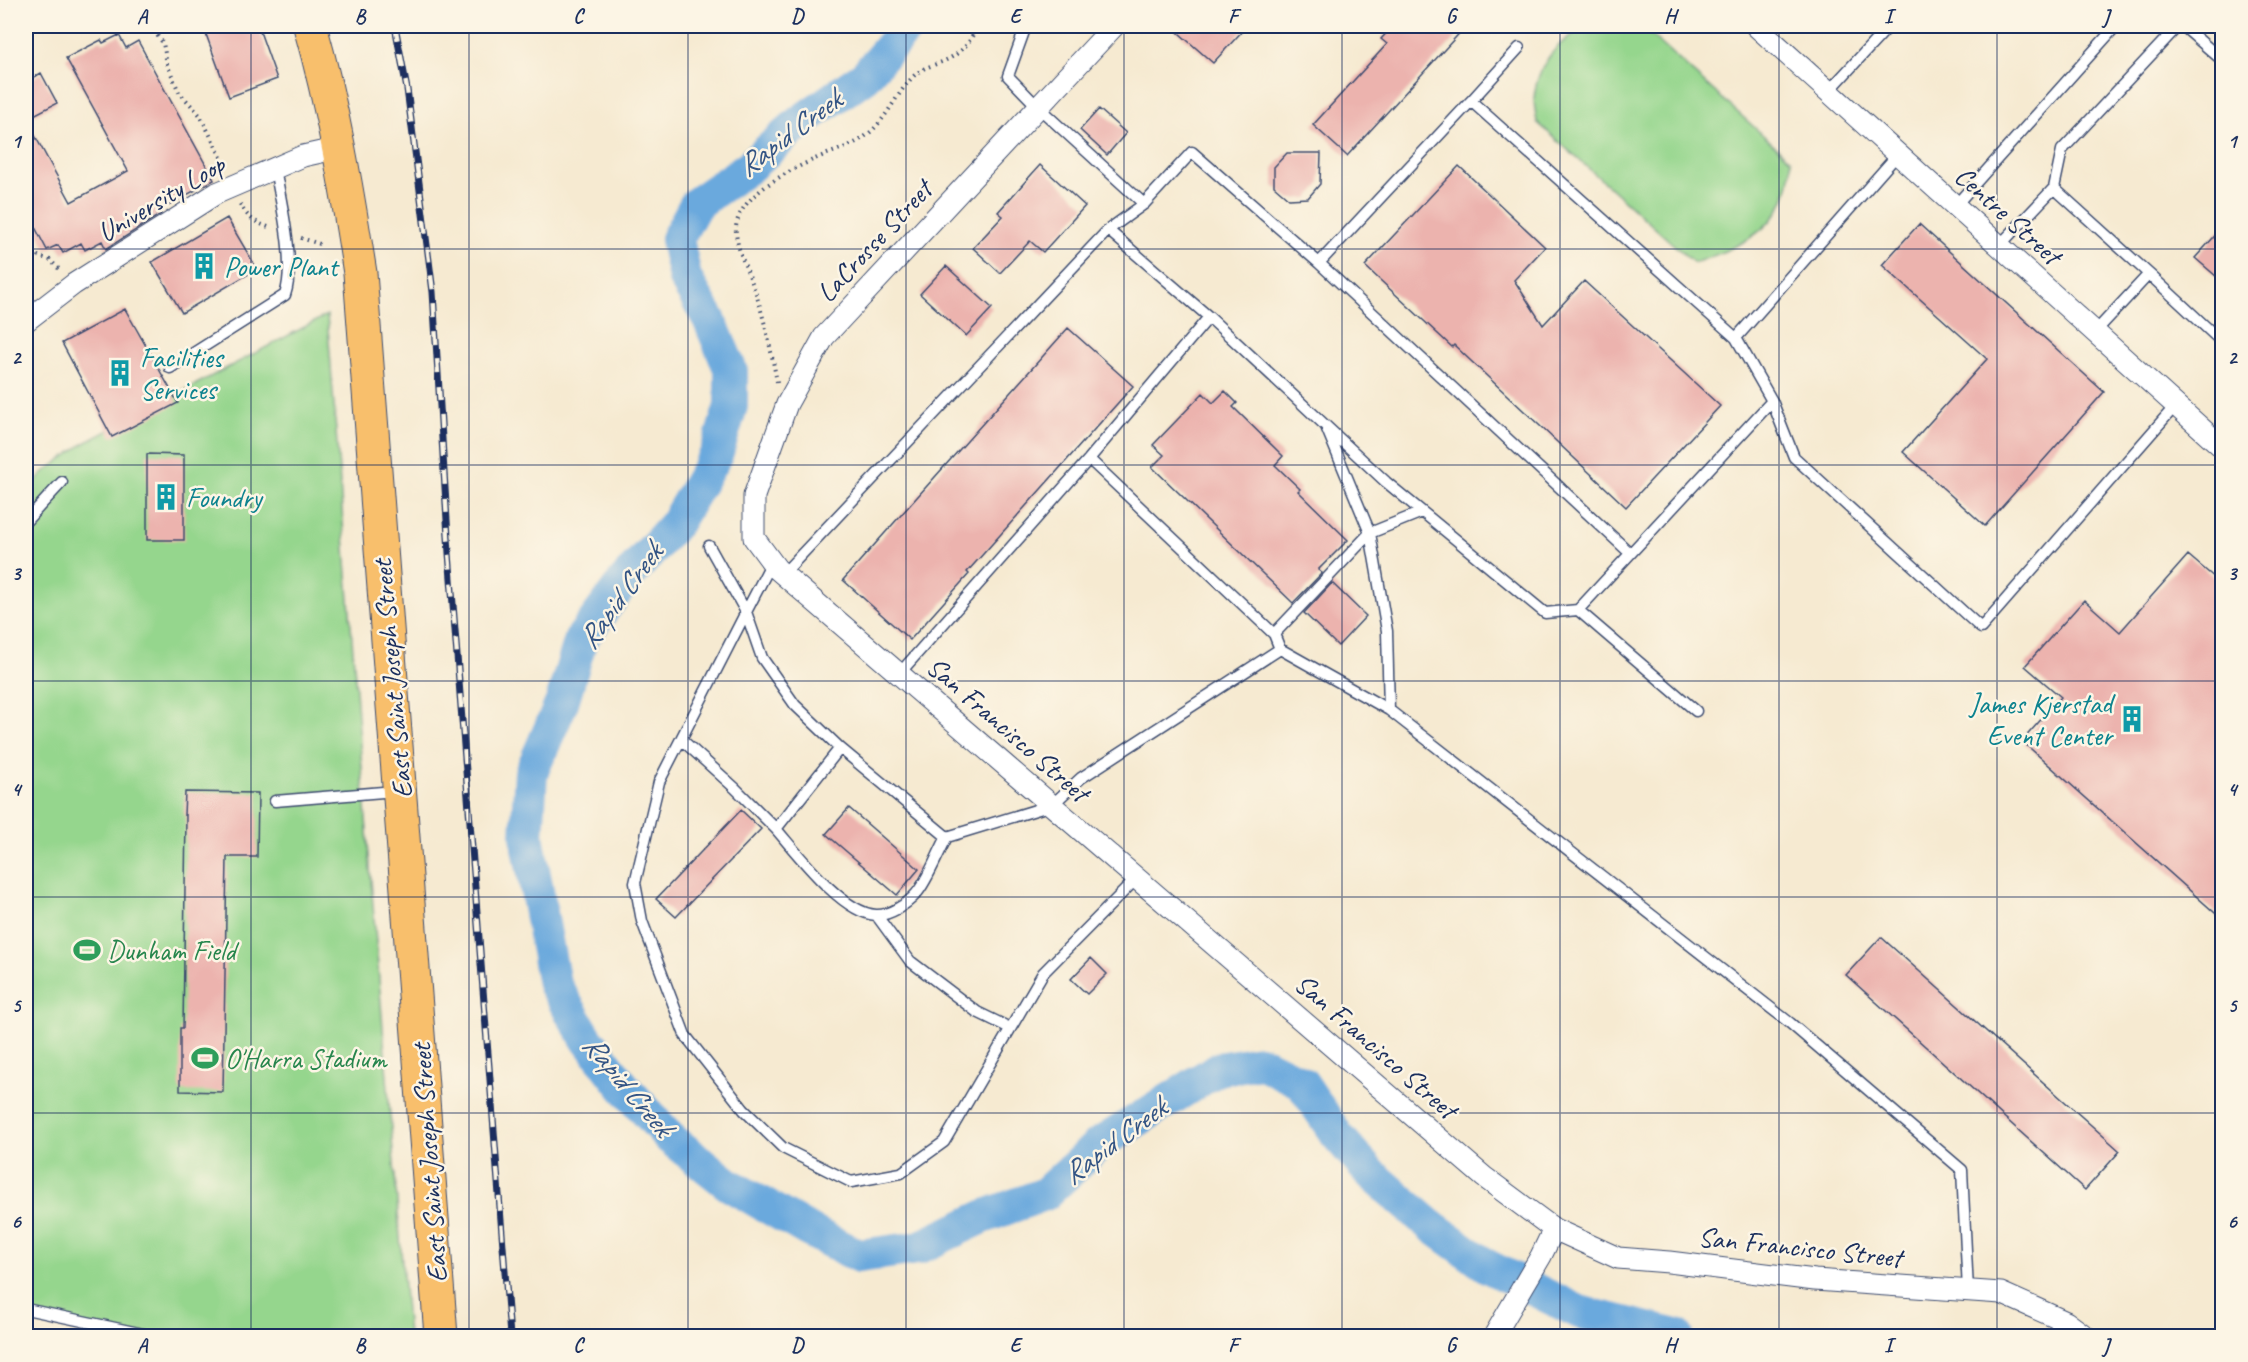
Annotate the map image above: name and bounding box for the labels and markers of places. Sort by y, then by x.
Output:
place label: Power Plant [224,249,340,284]
building icon: Power Plant [189,251,219,281]
place label: Facilities Services [140,340,225,407]
building icon: Facilities Services [105,358,135,388]
place label: Foundry [186,480,264,515]
building icon: Foundry [151,482,181,512]
place label: James Kjerstad Event Center [1968,686,2116,753]
building icon: James Kjerstad Event Center [2117,704,2147,734]
place label: Dunham Field [107,933,240,968]
sports icon: Dunham Field [72,935,102,965]
place label: O'Harra Stadium [225,1041,388,1076]
sports icon: O'Harra Stadium [190,1043,220,1073]

